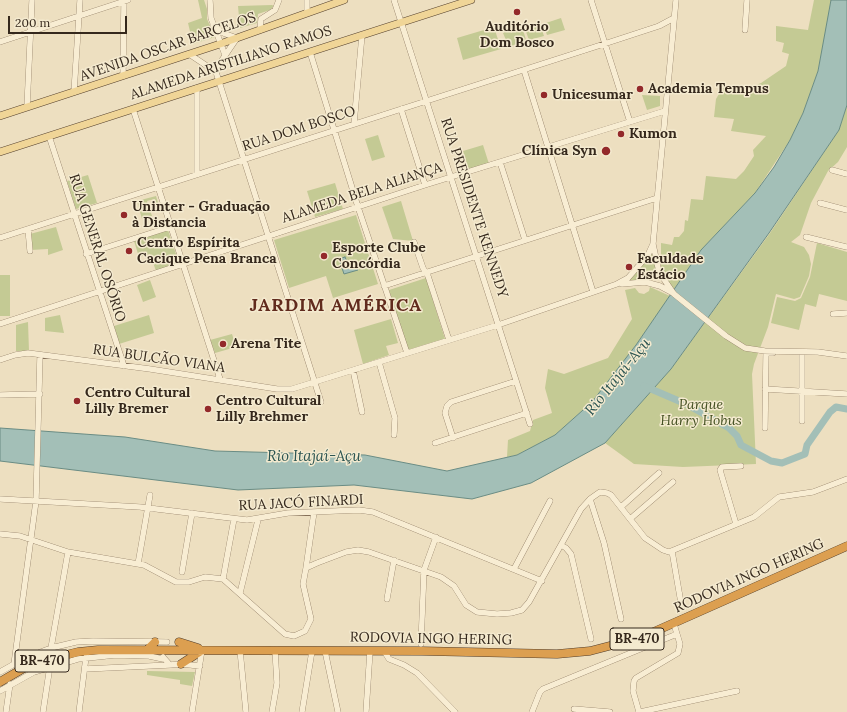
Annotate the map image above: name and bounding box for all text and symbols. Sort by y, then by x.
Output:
marker: Auditório Dom Bosco [512,7,522,17]
scale bar [10,8,129,34]
street label: AVENIDA OSCAR BARCELOS [78,9,258,85]
text: 200 m [15,15,50,30]
place label: Auditório Dom Bosco [480,19,554,52]
street label: ALAMEDA ARISTILIANO RAMOS [128,22,334,104]
place label: Academia Tempus [648,81,769,97]
marker: Academia Tempus [635,84,645,94]
place label: Unicesumar [552,87,633,103]
marker: Unicesumar [539,90,549,100]
street label: RUA DOM BOSCO [240,103,358,155]
street label: RUA PRESIDENTE KENNEDY [437,116,511,300]
place label: Kumon [629,126,677,142]
marker: Kumon [616,129,626,139]
place label: Clínica Syn [522,143,597,159]
marker: Clínica Syn [600,145,612,157]
street label: ALAMEDA BELA ALIANÇA [280,159,444,227]
street label: RUA GENERAL OSÓRIO [65,172,129,324]
place label: Uninter - Graduação à Distancia [132,199,270,232]
marker: Uninter - Graduação à Distancia [119,210,129,220]
place label: Centro Espírita Cacique Pena Branca [137,235,276,268]
place label: Esporte Clube Concórdia [332,240,426,272]
marker: Centro Espírita Cacique Pena Branca [124,246,134,256]
marker: Esporte Clube Concórdia [319,251,329,261]
place label: Faculdade Estácio [637,251,704,284]
marker: Faculdade Estácio [624,262,634,272]
district label: JARDIM AMÉRICA [250,295,422,317]
water label: Rio Itajaí-Açu [581,335,655,419]
place label: Arena Tite [231,336,301,352]
marker: Arena Tite [218,339,228,349]
street label: RUA BULCÃO VIANA [92,341,226,377]
place label: Centro Cultural Lilly Bremer [85,385,190,418]
place label: Centro Cultural Lilly Brehmer [216,393,321,426]
marker: Centro Cultural Lilly Bremer [72,396,82,406]
park label: Parque Harry Hobus [660,397,742,430]
marker: Centro Cultural Lilly Brehmer [203,404,213,414]
water label: Rio Itajaí-Açu [267,448,361,466]
street label: RUA JACÓ FINARDI [238,491,364,515]
street label: RODOVIA INGO HERING [671,535,827,617]
road number: BR-470 [610,628,664,650]
street label: RODOVIA INGO HERING [350,629,512,649]
road number: BR-470 [15,650,69,672]

